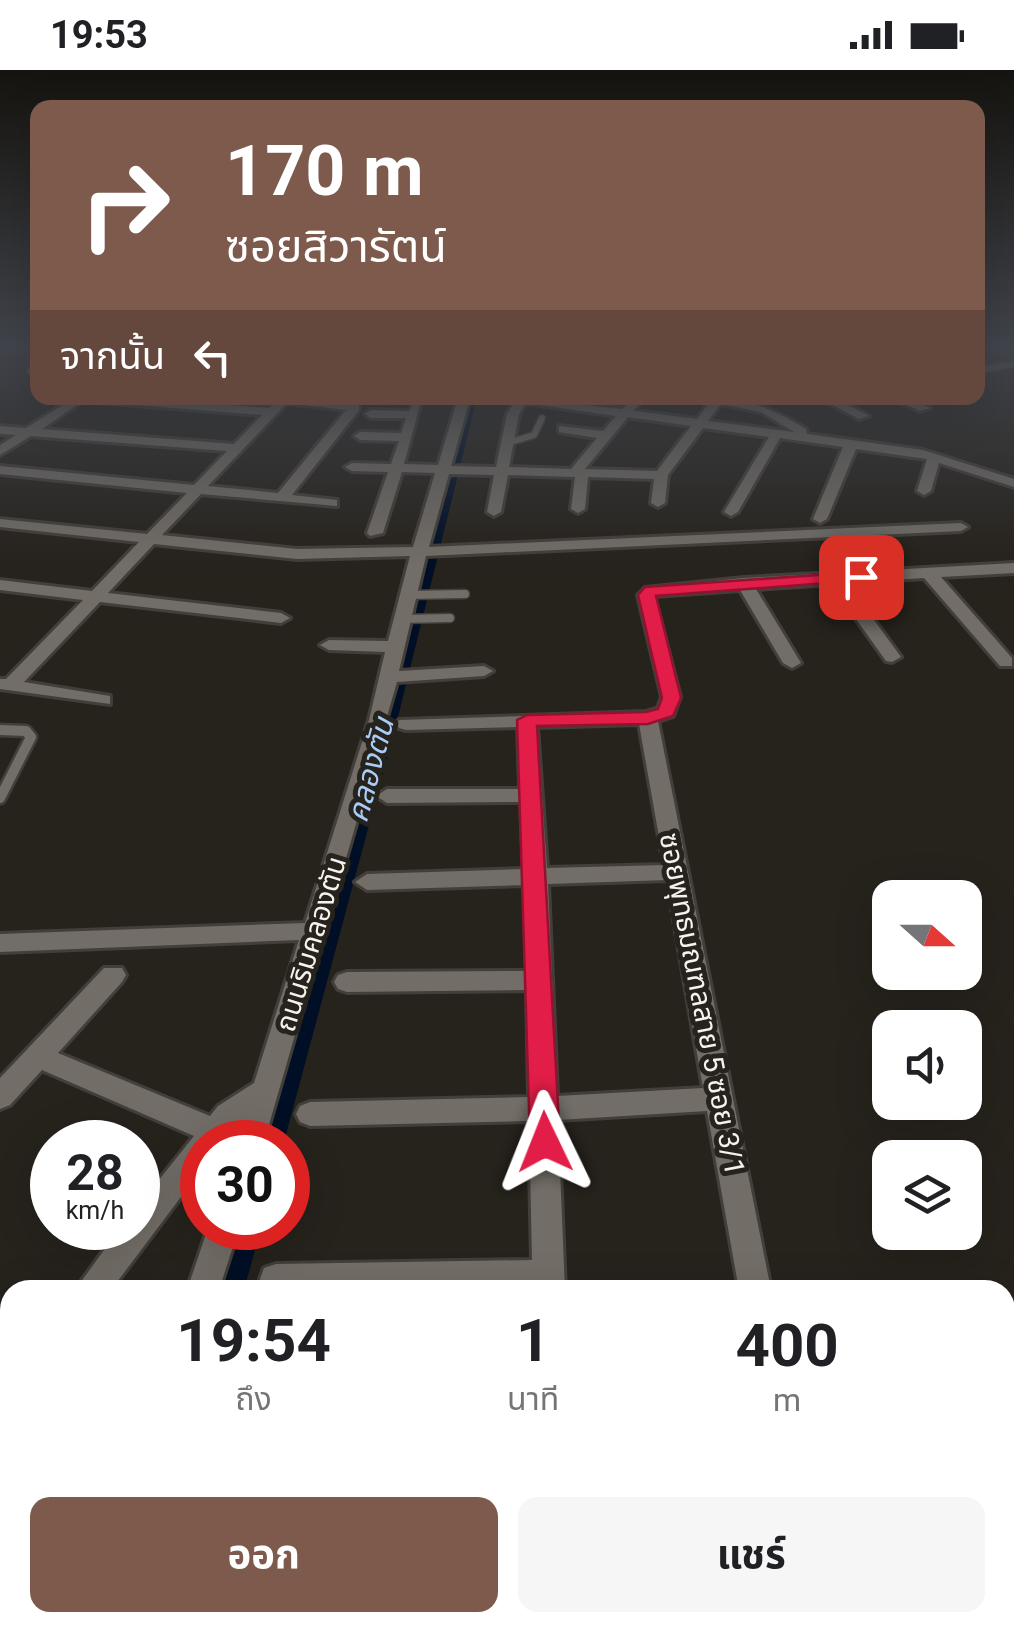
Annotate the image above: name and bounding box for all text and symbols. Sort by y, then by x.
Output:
text: 19:53 [50,13,148,57]
text: 170 m [225,130,424,212]
icon: right [60,140,190,270]
text: ซอยสิวารัตน์ [225,220,447,273]
icon: left [185,330,240,385]
text: จากนั้น [60,334,165,378]
pin [819,535,904,620]
icon: arrive [834,550,889,605]
water label: คลองตัน [339,713,401,826]
street label: ซอยพุทธมณฑลสาย 5 ซอย 3/1 [653,830,751,1178]
street label: ถนนริมคลองตัน [269,852,353,1036]
north arrow [872,880,982,990]
map controls [872,880,982,1250]
button: sound [872,1010,982,1120]
position arrow [493,1090,597,1194]
speed limit sign: 30 [180,1120,310,1250]
button: layers [872,1140,982,1250]
text: 28 [66,1144,124,1202]
text: km/h [66,1196,124,1225]
text: 19:54 [176,1305,331,1376]
text: 1 [516,1305,550,1376]
text: 400 [735,1310,839,1381]
text: ถึง [235,1380,272,1418]
text: นาที [507,1380,559,1418]
text: m [773,1381,801,1419]
button: ออก [30,1497,498,1612]
button: แชร์ [518,1497,985,1612]

